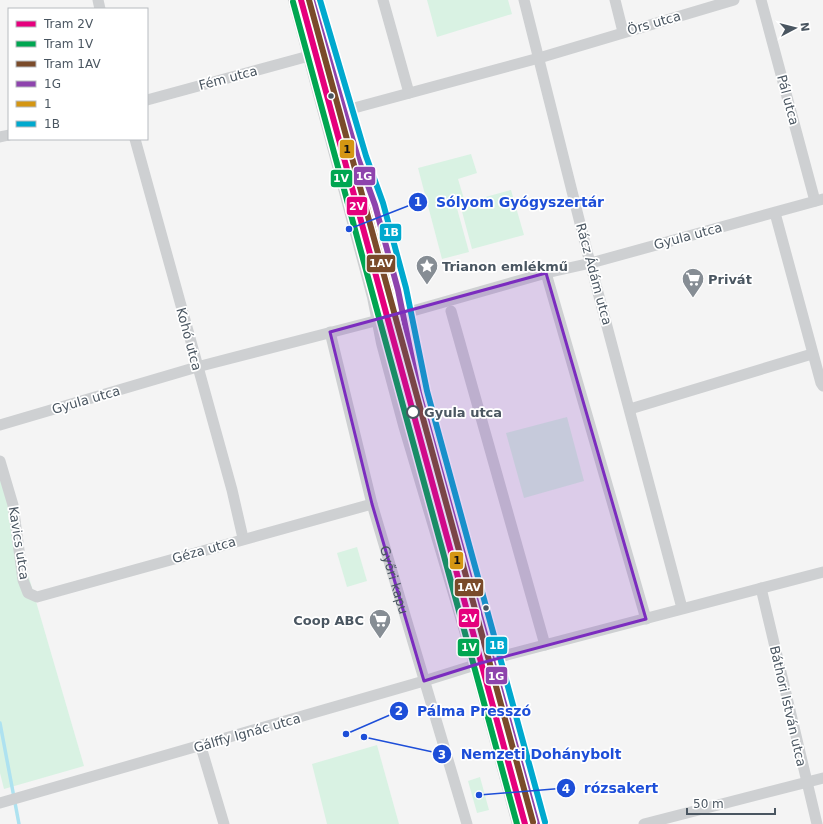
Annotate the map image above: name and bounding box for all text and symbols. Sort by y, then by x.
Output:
street label: Örs utca [625,7,682,38]
legend [8,8,148,140]
north arrow [775,8,815,48]
text: Tram 2V [43,17,94,31]
text: N [797,21,811,32]
text: Tram 1V [43,37,94,51]
text: Tram 1AV [43,57,101,71]
street label: Fém utca [197,63,259,93]
street label: Pál utca [774,73,802,127]
text: 1G [44,77,61,91]
unlabelled marker [326,91,336,101]
text: 1 [44,97,52,111]
text: 1B [44,117,60,131]
line badge: 1 [339,139,355,159]
text: 1 [343,143,351,156]
line badge: 1G [353,166,376,186]
line badge: 1V [330,169,353,188]
text: 1G [356,170,372,183]
text: 1V [333,172,350,185]
callout: Sólyom Gyógyszertár [408,189,612,215]
text: Sólyom Gyógyszertár [436,194,604,210]
text: 1 [414,195,422,209]
line badge: 2V [346,196,368,216]
text: 2V [349,200,366,213]
street label: Gyula utca [652,220,724,252]
street label: Rácz Ádám utca [573,221,615,327]
line badge: 1B [379,223,402,242]
text: 1B [383,226,399,239]
place icon: Trianon emlékmű [414,253,440,286]
line badge: 1AV [366,254,396,273]
text: 1AV [369,257,393,270]
place label: Trianon emlékmű [442,259,568,274]
supermarket icon: Privát [680,266,706,299]
place label: Privát [708,272,752,287]
street label: Kohó utca [173,306,205,372]
street label: Gyula utca [50,383,122,417]
marker: Gyula utca [406,405,420,419]
place label: Gyula utca [424,405,502,420]
street label: Kavics utca [6,505,32,581]
street label: Géza utca [170,534,238,566]
street label: Győri kapu [377,544,412,616]
line badge: 1 [449,551,464,570]
text: 1 [453,554,461,567]
line badge: 1AV [454,578,484,597]
text: 1AV [457,581,481,594]
unlabelled marker [481,603,491,613]
supermarket icon: Coop ABC [367,607,393,640]
line badge: 2V [458,608,480,628]
text: 2V [461,612,478,625]
place label: Coop ABC [293,613,364,628]
line badge: 1B [485,636,508,655]
line badge: 1V [457,638,480,657]
text: 1B [489,639,505,652]
text: 1V [461,641,478,654]
street label: Báthori István utca [767,644,809,768]
line badge: 1G [485,666,508,685]
text: 1G [488,670,504,683]
callout: Pálma Presszó [389,698,539,724]
text: Pálma Presszó [417,703,531,719]
text: 2 [395,704,403,718]
street label: Gálffy Ignác utca [192,711,302,755]
callout: Nemzeti Dohánybolt [432,741,629,767]
text: Nemzeti Dohánybolt [461,746,622,762]
text: 3 [438,748,446,762]
callout: rózsakert [556,775,667,801]
text: rózsakert [584,780,659,796]
text: 4 [562,782,570,796]
scale bar [687,790,775,816]
text: 50 m [693,797,724,811]

